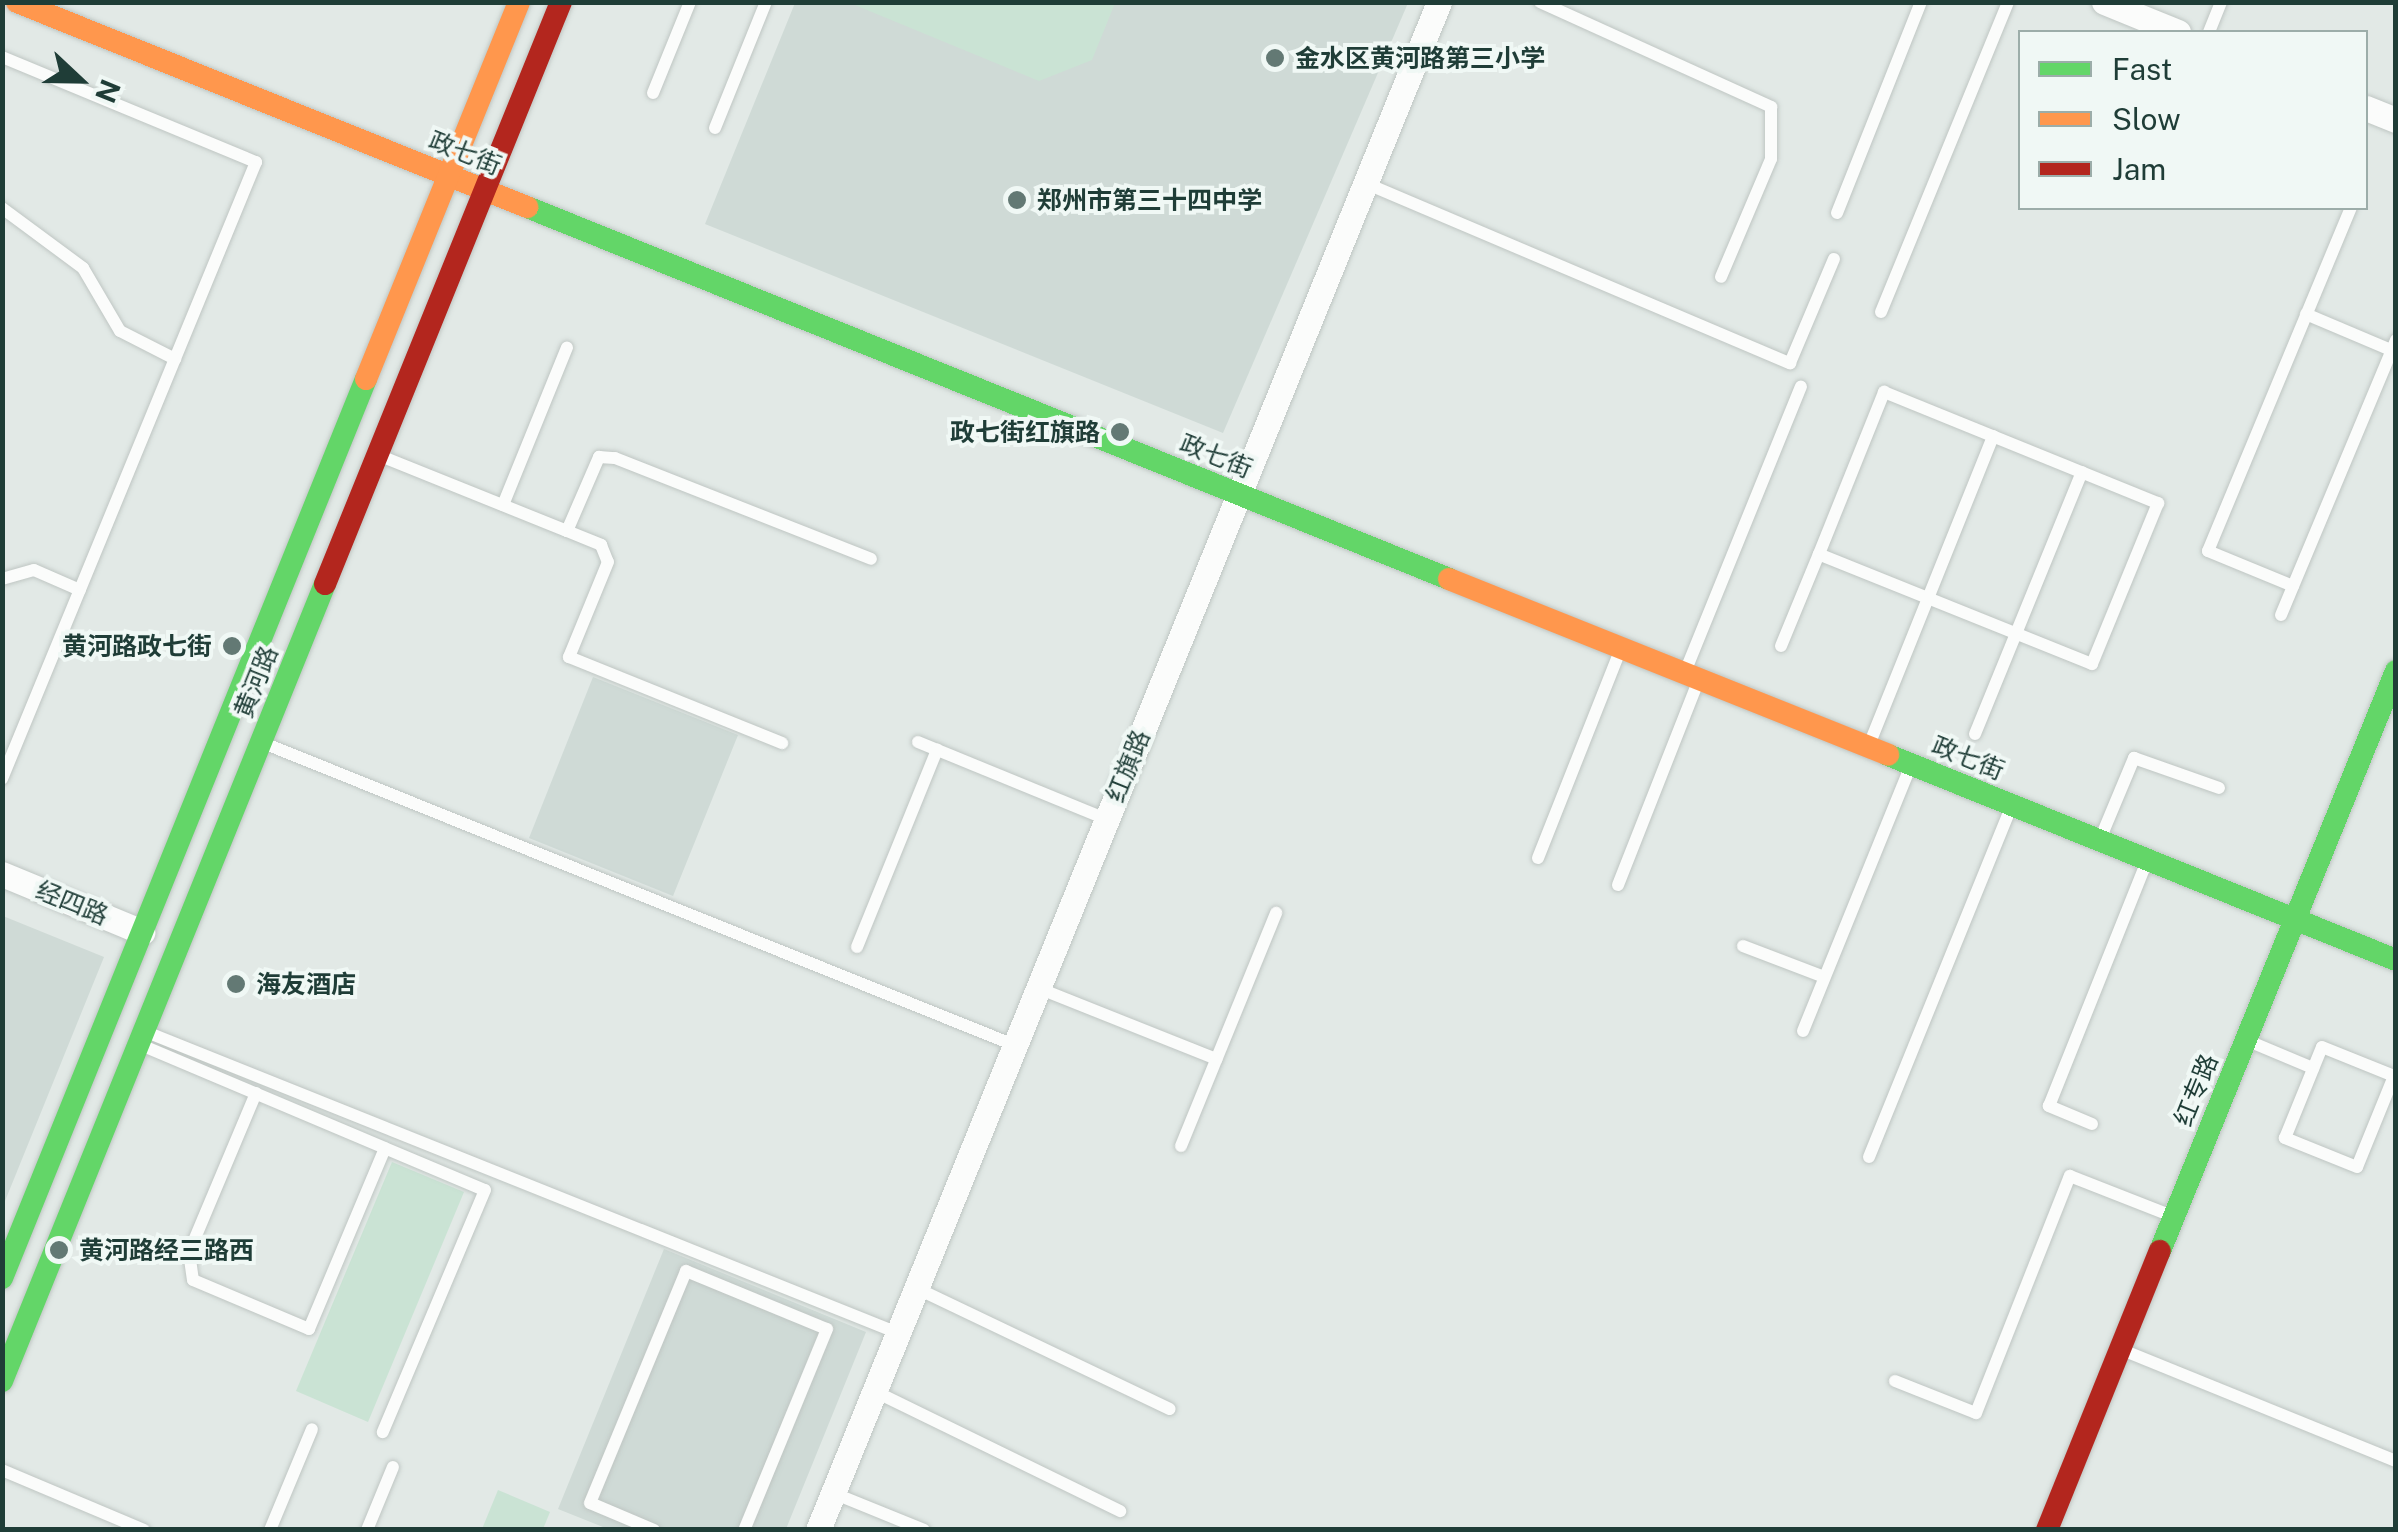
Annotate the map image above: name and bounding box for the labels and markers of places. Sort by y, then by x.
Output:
place label: 金水区黄河路第三小学 [1295,43,1545,73]
marker: 金水区黄河路第三小学 [1264,47,1286,69]
place label: 郑州市第三十四中学 [1037,185,1262,215]
marker: 郑州市第三十四中学 [1006,189,1028,211]
place label: 政七街红旗路 [950,417,1100,447]
marker: 政七街红旗路 [1109,421,1131,443]
place label: 黄河路政七街 [62,631,212,661]
marker: 黄河路政七街 [221,635,243,657]
place label: 海友酒店 [256,969,356,999]
marker: 海友酒店 [225,973,247,995]
place label: 黄河路经三路西 [79,1235,254,1265]
marker: 黄河路经三路西 [48,1239,70,1261]

